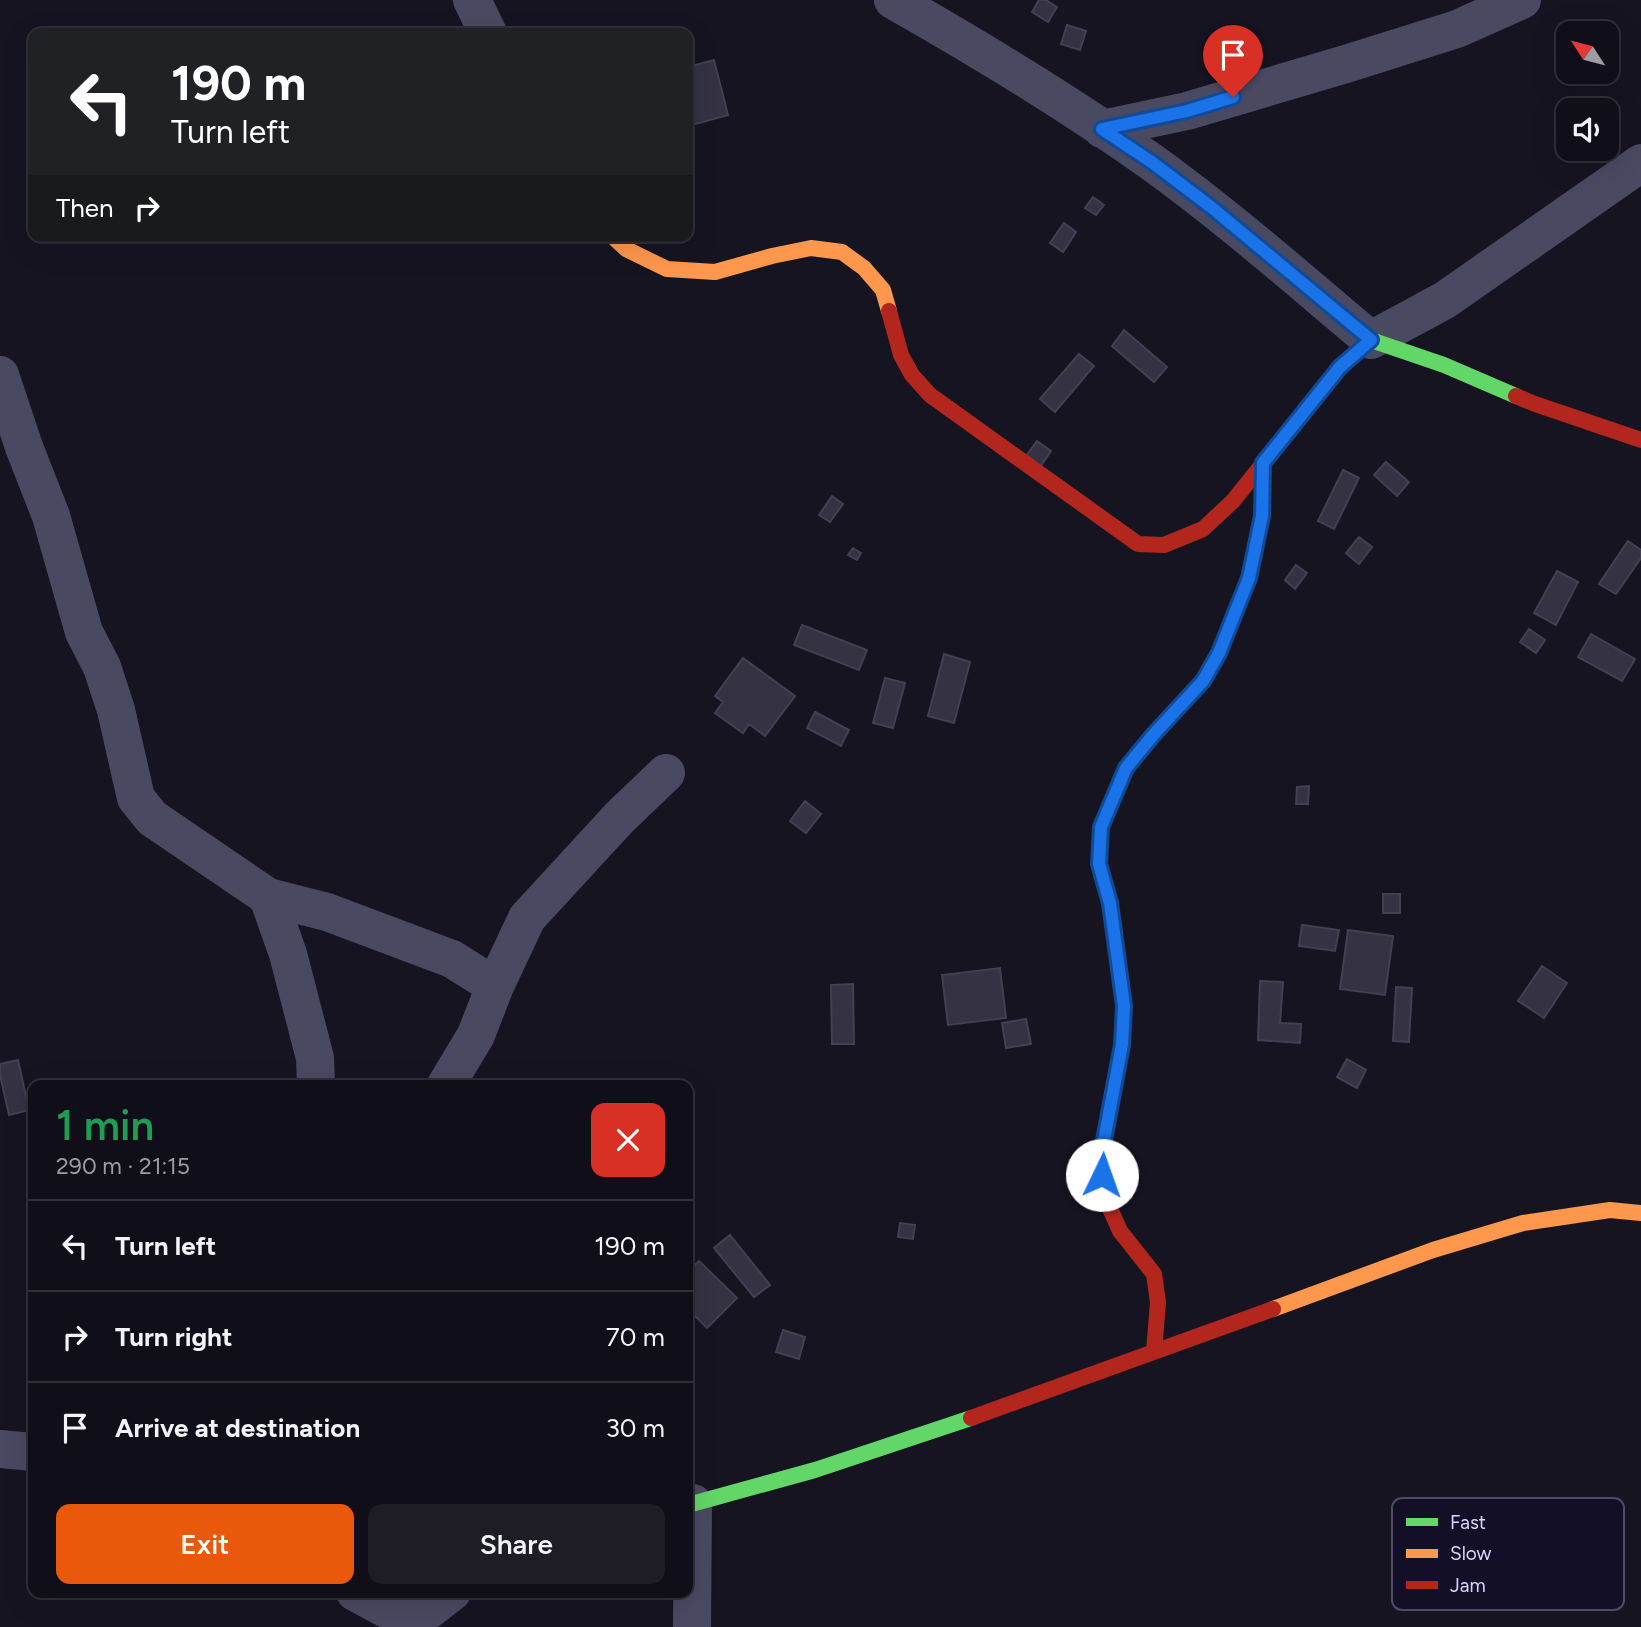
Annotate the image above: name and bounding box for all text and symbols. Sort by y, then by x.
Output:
north arrow [1556,21,1619,84]
map controls [1556,21,1619,161]
pin [1203,25,1263,97]
icon: arrive [1214,36,1252,74]
text: 190 m [171,53,306,112]
icon: left [56,56,147,147]
button: sound [1556,98,1619,161]
text: Turn left [171,113,290,151]
icon: right [128,189,166,227]
text: Then [56,192,114,224]
text: 1 min [56,1100,154,1151]
button: close [591,1103,665,1177]
position arrow [1065,1138,1139,1212]
text: 290 m · 21:15 [56,1152,190,1180]
icon: left [56,1227,94,1265]
text: Turn left [115,1230,216,1262]
text: 190 m [594,1230,665,1262]
icon: right [56,1318,94,1356]
text: Turn right [115,1321,232,1353]
text: 70 m [606,1321,665,1353]
icon: arrive [56,1409,94,1447]
text: Arrive at destination [115,1412,360,1444]
text: 30 m [606,1412,665,1444]
legend [1392,1498,1624,1610]
button: Exit [56,1504,354,1584]
button: Share [368,1504,665,1584]
text: Fast [1450,1511,1486,1534]
text: Slow [1450,1542,1492,1565]
text: Jam [1450,1574,1486,1597]

